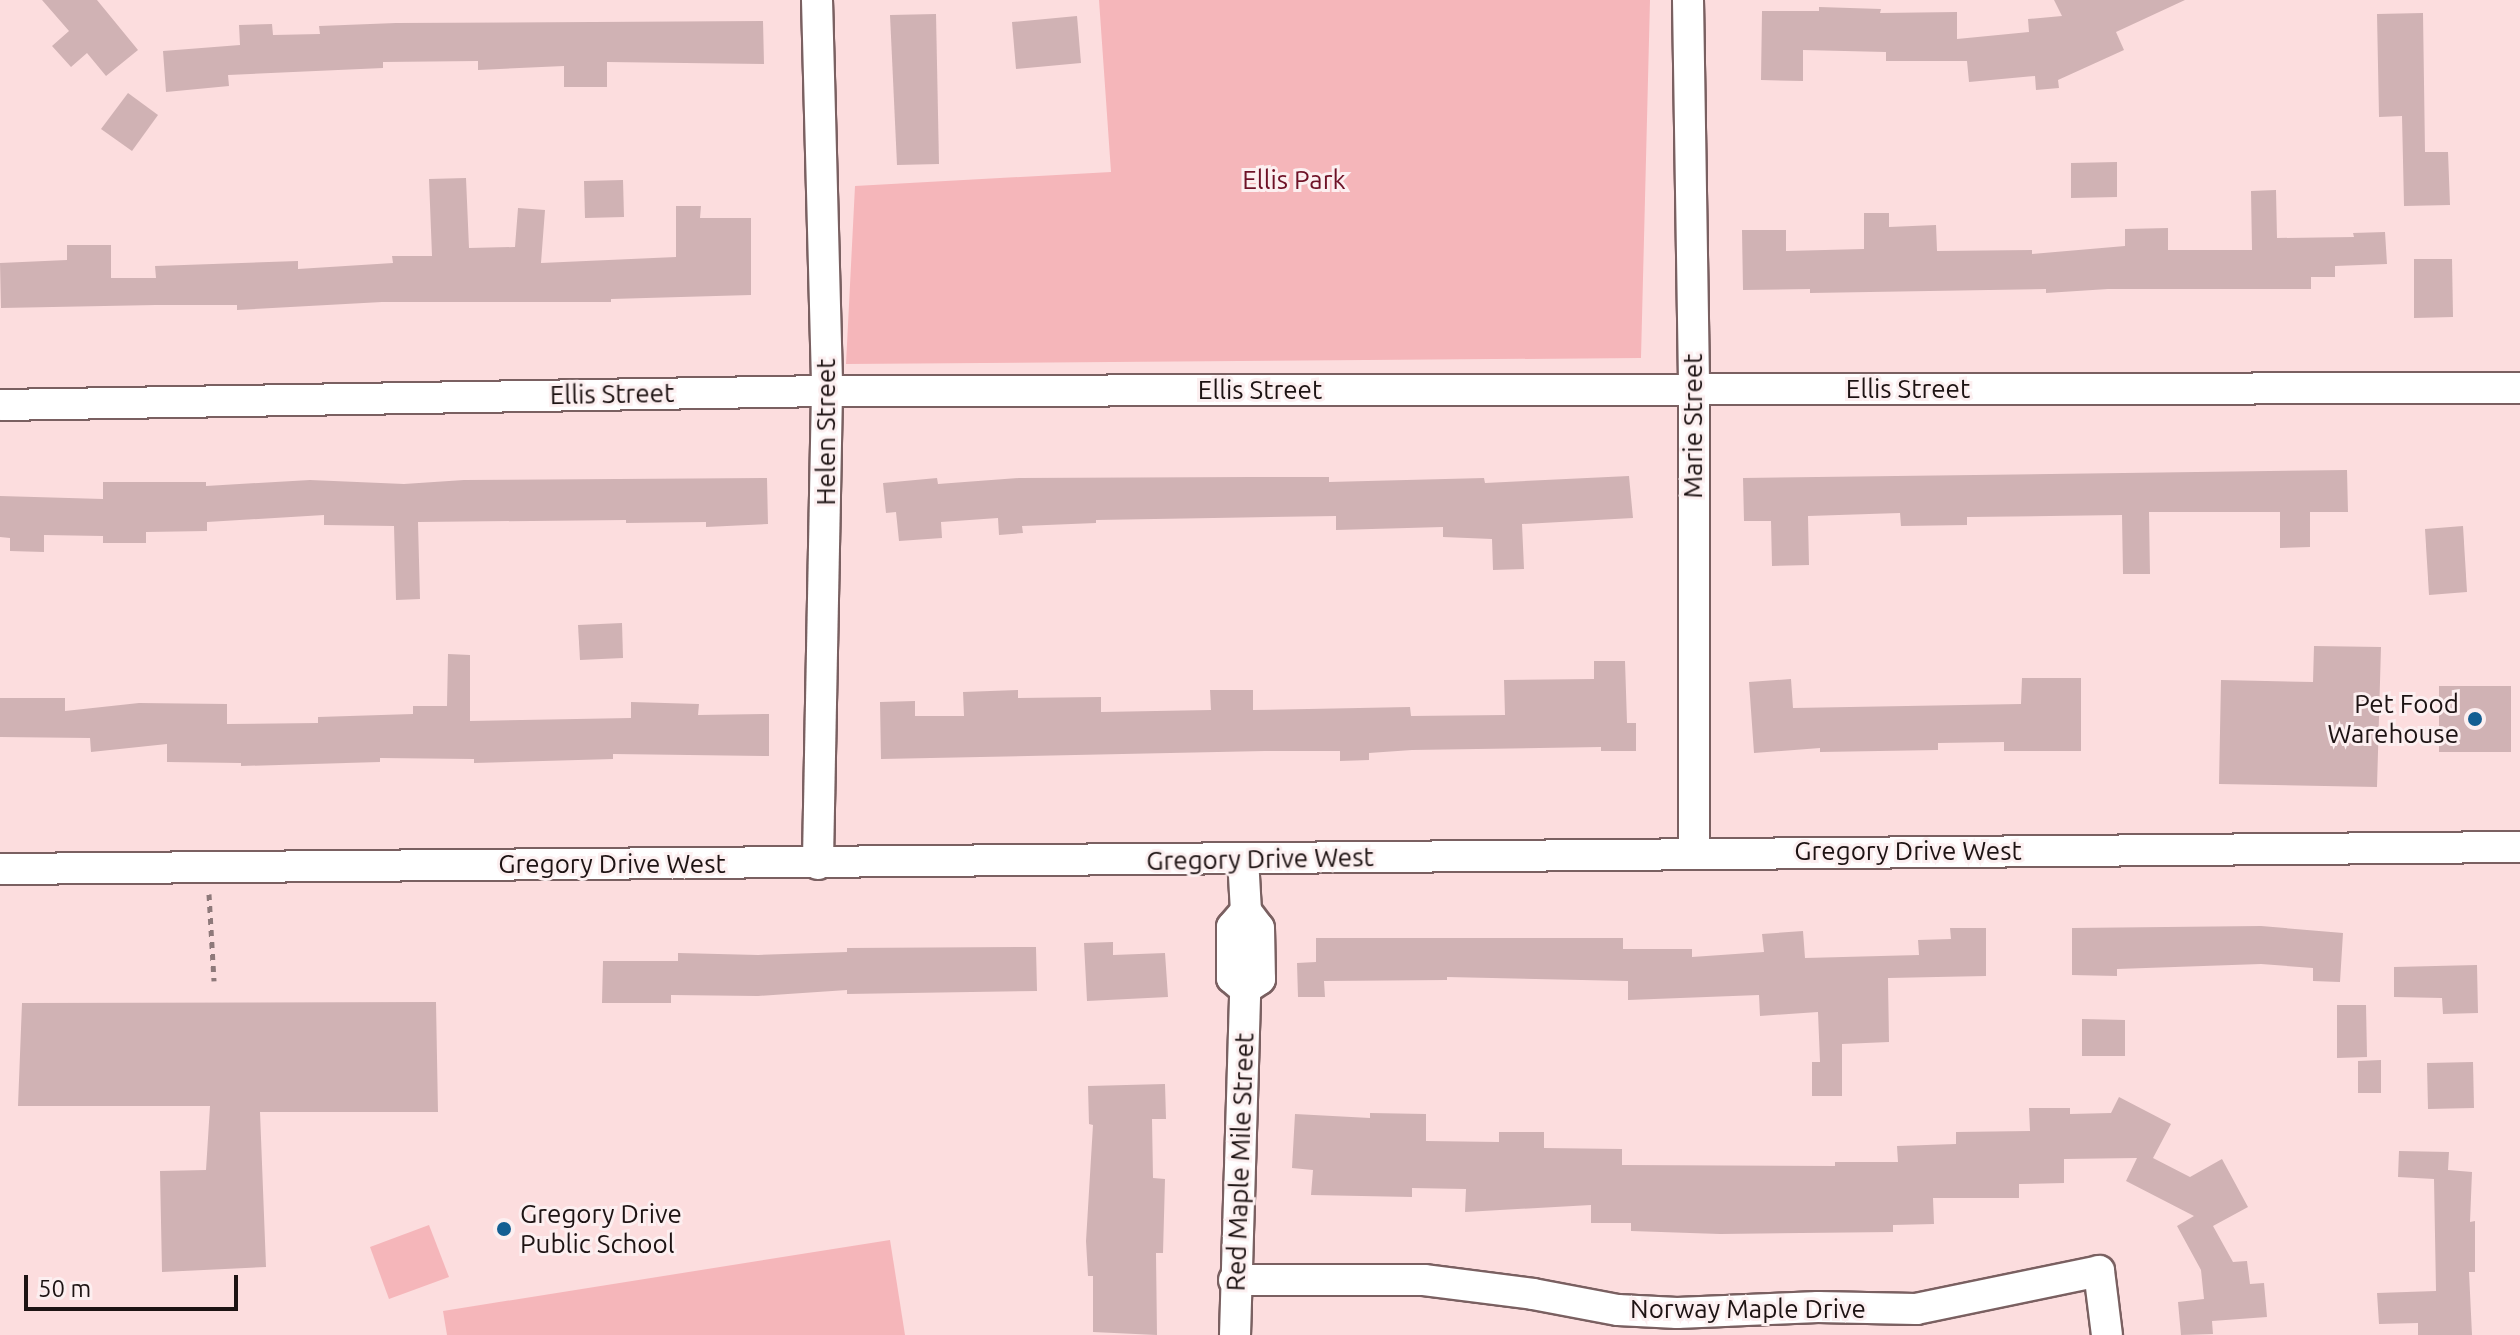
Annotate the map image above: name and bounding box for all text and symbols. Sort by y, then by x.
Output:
park label: Ellis Park [1242,164,1346,196]
street label: Marie Street [1677,353,1709,499]
street label: Helen Street [810,358,842,506]
street label: Ellis Street [1846,373,1970,405]
street label: Ellis Street [1198,374,1322,406]
street label: Ellis Street [550,377,674,411]
place label: Pet Food Warehouse [2327,688,2459,750]
marker: Pet Food Warehouse [2466,710,2484,728]
street label: Gregory Drive West [1794,835,2022,867]
street label: Gregory Drive West [1146,841,1374,877]
street label: Gregory Drive West [498,848,726,880]
street label: Red Maple Mile Street [1220,1032,1260,1292]
place label: Gregory Drive Public School [520,1198,682,1260]
marker: Gregory Drive Public School [495,1220,513,1238]
scale bar [28,1259,242,1309]
text: 50 m [38,1275,91,1302]
street label: Norway Maple Drive [1630,1293,1866,1325]

